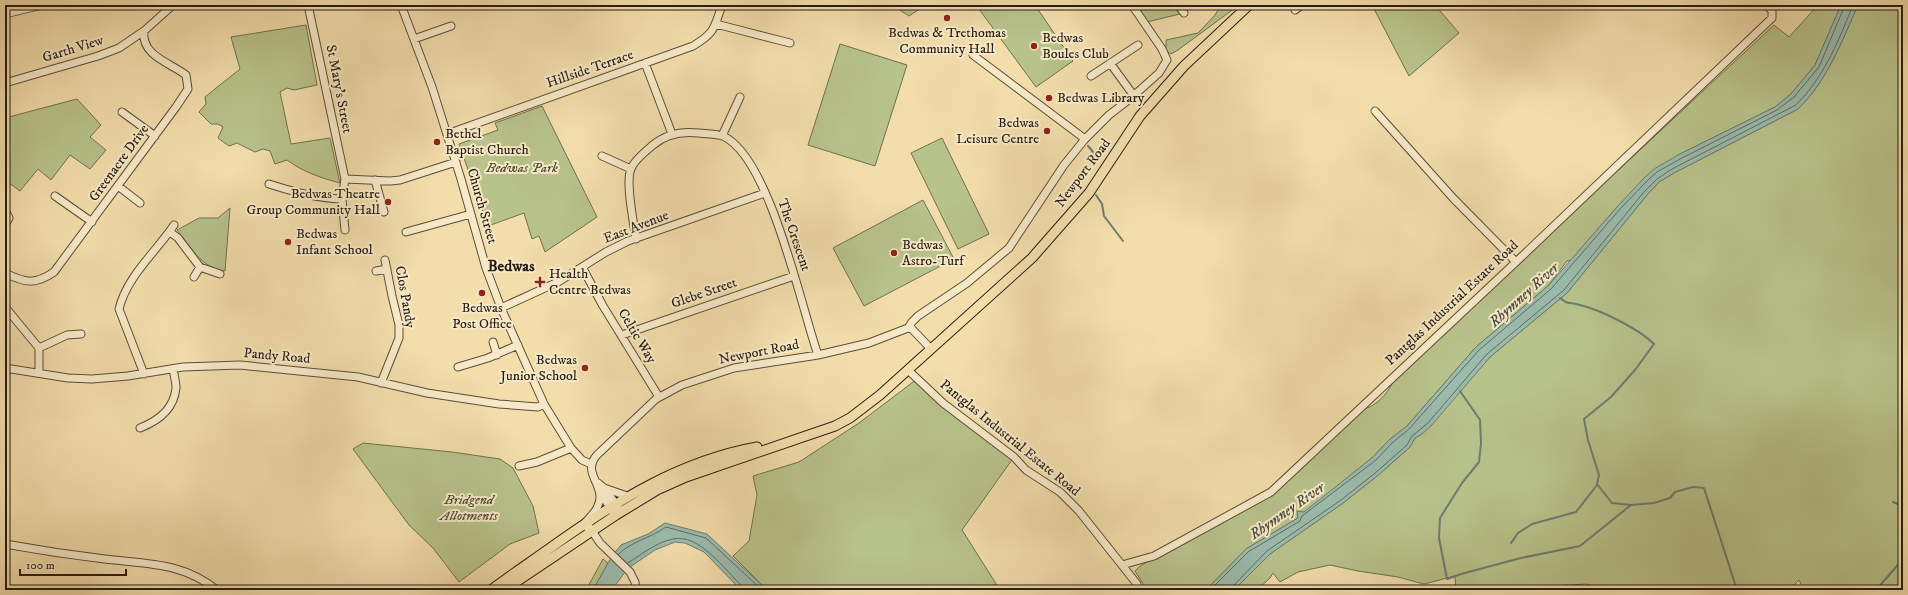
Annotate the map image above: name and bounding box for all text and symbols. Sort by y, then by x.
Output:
marker: Bedwas & Trethomas Community Hall [942,13,952,23]
place label: Bedwas & Trethomas Community Hall [888,24,1006,58]
place label: Bedwas Boules Club [1042,29,1109,63]
street label: Garth View [40,31,106,67]
marker: Bedwas Boules Club [1029,41,1039,51]
street label: St Mary's Street [322,43,356,135]
street label: Hillside Terrace [544,46,636,92]
place label: Bedwas Library [1057,89,1145,107]
marker: Bedwas Library [1044,93,1054,103]
place label: Bedwas Leisure Centre [956,114,1039,148]
street label: Greenacre Drive [85,121,153,205]
place label: Bethel Baptist Church [445,125,530,159]
marker: Bedwas Leisure Centre [1042,126,1052,136]
street label: Newport Road [1051,135,1115,211]
marker: Bethel Baptist Church [432,137,442,147]
park label: Bedwas Park [485,159,558,177]
street label: Church Street [463,166,502,246]
place label: Bedwas Theatre Group Community Hall [246,185,381,219]
marker: Bedwas Theatre Group Community Hall [383,197,393,207]
street label: The Crescent [773,197,815,274]
street label: East Avenue [601,206,671,248]
place label: Bedwas Infant School [296,225,373,259]
place label: Bedwas Astro-Turf [902,236,966,270]
marker: Bedwas Infant School [283,237,293,247]
street label: Pantglas Industrial Estate Road [1382,237,1522,369]
marker: Bedwas Astro-Turf [889,248,899,258]
district label: Bedwas [487,256,535,276]
water label: Rhymney River [1484,258,1564,332]
street label: Clos Pandy [391,264,419,330]
place label: Health Centre Bedwas [549,265,631,299]
street label: Glebe Street [669,273,740,313]
marker: Health Centre Bedwas [534,276,546,288]
marker: Bedwas Post Office [477,288,487,298]
place label: Bedwas Post Office [452,299,512,333]
street label: Celtic Way [614,305,661,367]
street label: Newport Road [717,335,801,369]
street label: Pandy Road [243,344,311,368]
place label: Bedwas Junior School [499,351,578,385]
marker: Bedwas Junior School [580,363,590,373]
street label: Pantglas Industrial Estate Road [936,376,1084,500]
water label: Rhymney River [1245,477,1330,544]
park label: Bridgend Allotments [438,491,498,525]
scale bar [20,551,126,577]
text: 100 m [26,558,55,573]

